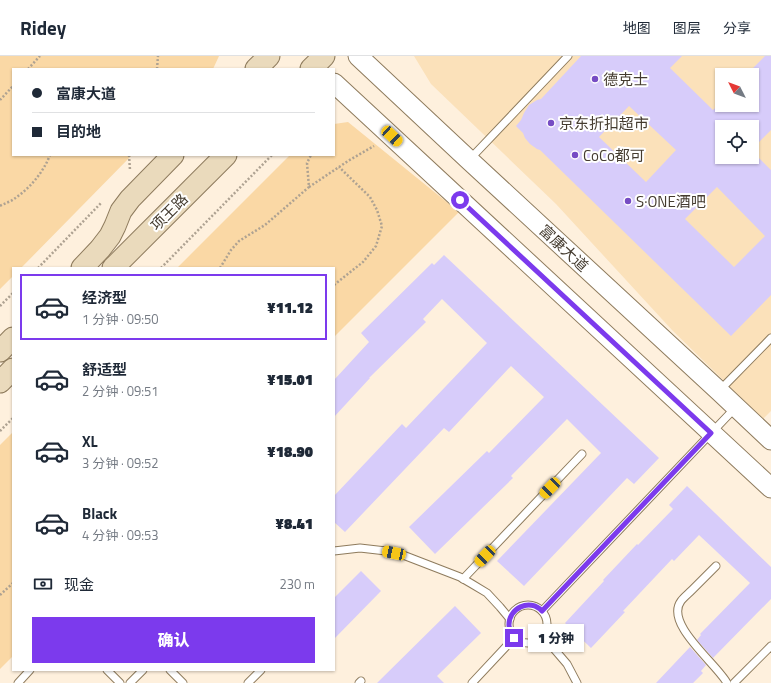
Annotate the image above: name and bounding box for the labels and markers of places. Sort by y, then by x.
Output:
place label: 德克士 [603,68,648,91]
marker: 德克士 [590,74,600,84]
place label: 京东折扣超市 [559,112,649,135]
marker: 京东折扣超市 [546,118,556,128]
place label: CoCo都可 [583,144,645,167]
marker: CoCo都可 [570,150,580,160]
place label: S·ONE酒吧 [636,190,706,213]
marker: S·ONE酒吧 [623,196,633,206]

